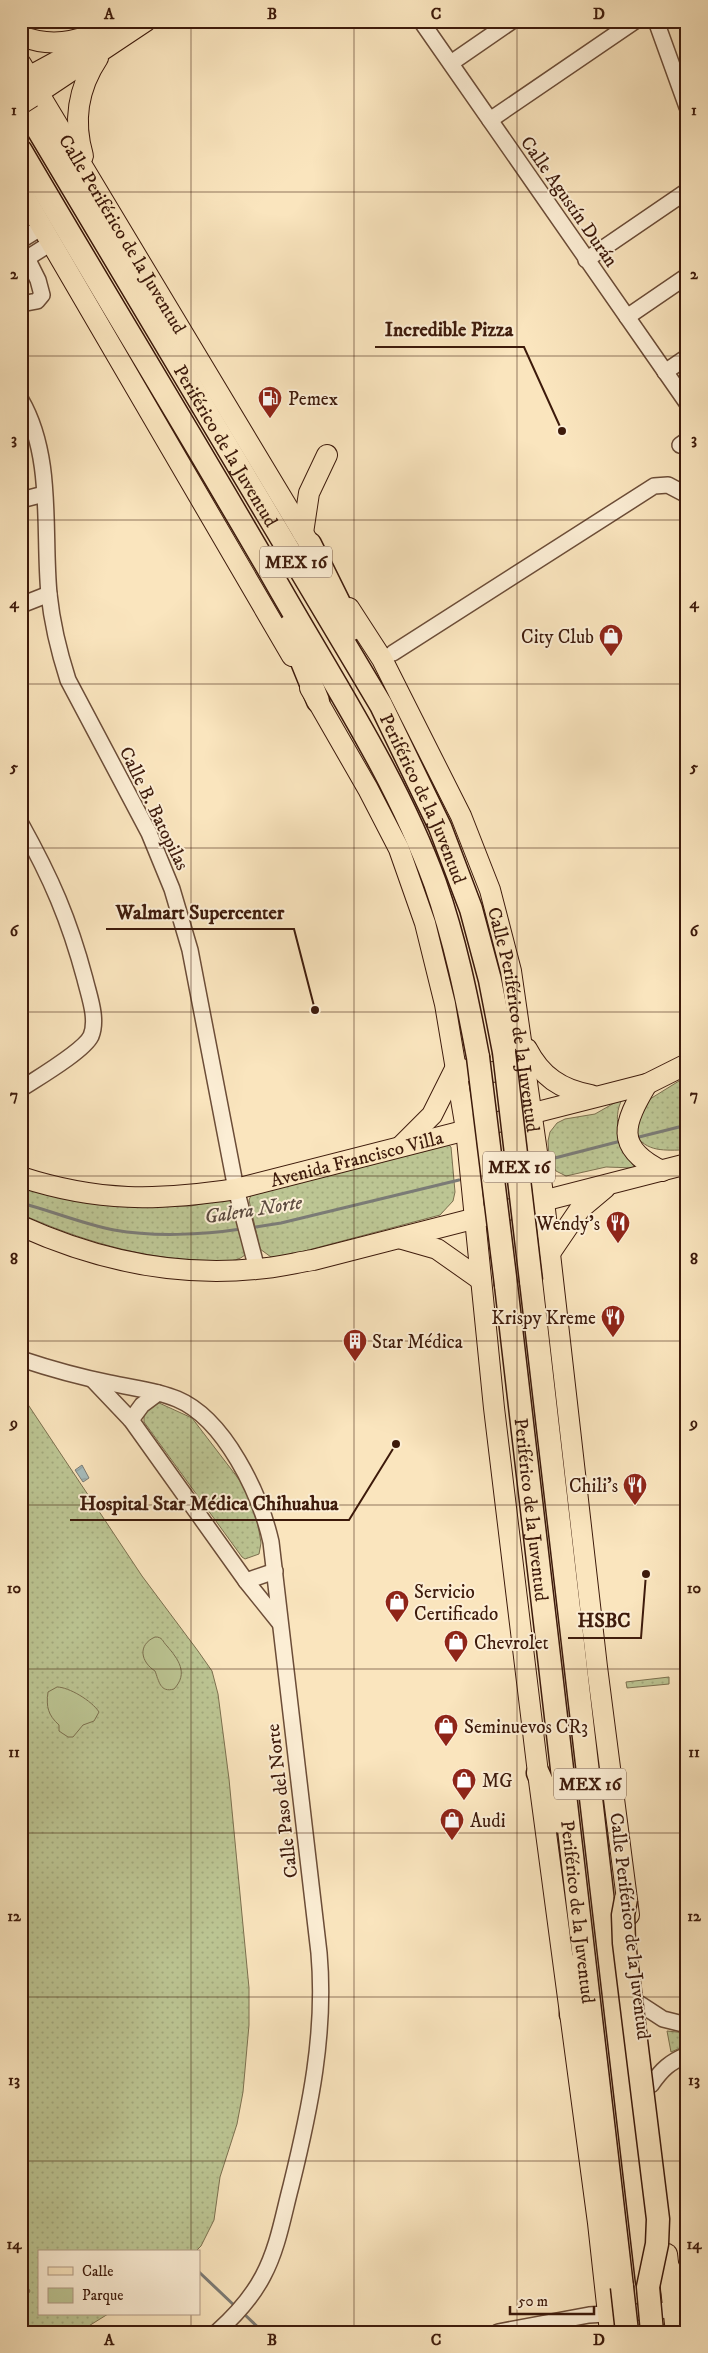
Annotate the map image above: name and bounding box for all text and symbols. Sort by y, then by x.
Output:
text: A [103,4,115,24]
text: B [267,4,277,24]
text: C [431,4,441,24]
text: D [593,4,605,24]
text: 1 [11,100,17,120]
text: 1 [691,100,697,120]
street label: Calle Periférico de la Juventud [53,131,191,339]
street label: Calle Agustín Durán [515,132,622,272]
text: 2 [10,264,19,284]
text: 2 [690,264,699,284]
callout: Incredible Pizza [375,312,524,347]
text: Incredible Pizza [385,318,514,343]
street label: Periférico de la Juventud [168,361,282,532]
fuel station icon: Pemex [257,385,283,419]
place label: Pemex [288,388,339,411]
text: 3 [11,429,17,449]
text: 3 [691,429,697,449]
road number: MEX 16 [260,546,332,578]
text: 4 [8,593,19,613]
text: 4 [688,593,699,613]
shop icon: City Club [598,623,624,657]
place label: City Club [521,626,594,649]
street label: Periférico de la Juventud [374,710,471,888]
street label: Calle B. Batopilas [114,743,193,874]
text: 5 [9,757,18,777]
text: 5 [689,757,698,777]
callout: Walmart Supercenter [106,894,294,929]
text: Walmart Supercenter [115,901,285,926]
street label: Calle Periférico de la Juventud [482,905,544,1134]
text: 6 [10,921,20,941]
text: 6 [690,921,700,941]
text: 7 [10,1085,18,1105]
text: 7 [690,1085,698,1105]
street label: Avenida Francisco Villa [268,1127,446,1193]
road number: MEX 16 [483,1152,555,1182]
water label: Galera Norte [203,1190,305,1231]
restaurant icon: Wendy's [605,1210,631,1244]
place label: Wendy's [535,1213,600,1236]
text: 8 [10,1249,18,1269]
text: 8 [690,1249,698,1269]
restaurant icon: Krispy Kreme [600,1304,626,1338]
place label: Krispy Kreme [491,1307,596,1330]
building icon: Star Médica [342,1328,368,1362]
place label: Star Médica [372,1331,463,1354]
text: 9 [9,1413,18,1433]
text: 9 [689,1413,698,1433]
street label: Periférico de la Juventud [508,1417,553,1603]
restaurant icon: Chili's [622,1472,648,1506]
place label: Chili's [569,1475,618,1498]
callout: Hospital Star Médica Chihuahua [70,1485,349,1520]
text: Hospital Star Médica Chihuahua [79,1492,339,1517]
text: 10 [7,1578,22,1598]
text: 10 [687,1578,702,1598]
place label: Servicio Certificado [414,1581,498,1626]
shop icon: Servicio Certificado [384,1589,410,1623]
callout: HSBC [568,1603,641,1638]
text: HSBC [577,1609,631,1634]
shop icon: Chevrolet [443,1629,469,1663]
place label: Chevrolet [474,1632,549,1655]
shop icon: Seminuevos CR3 [433,1713,459,1747]
place label: Seminuevos CR3 [464,1716,588,1739]
street label: Calle Paso del Norte [262,1722,303,1879]
text: 11 [8,1742,20,1762]
text: 11 [688,1742,700,1762]
shop icon: MG [451,1767,477,1801]
road number: MEX 16 [554,1768,626,1800]
place label: MG [482,1770,512,1793]
shop icon: Audi [439,1807,465,1841]
place label: Audi [470,1810,506,1833]
street label: Calle Periférico de la Juventud [604,1811,655,2041]
street label: Periférico de la Juventud [555,1819,599,2005]
text: 12 [7,1906,22,1926]
text: 12 [687,1906,702,1926]
text: 13 [8,2070,20,2090]
text: 13 [688,2070,700,2090]
text: 14 [6,2234,22,2254]
text: 14 [686,2234,702,2254]
legend [38,2250,200,2316]
text: Calle [82,2262,114,2281]
scale bar [510,2283,594,2315]
text: Parque [82,2286,123,2305]
text: 50 m [518,2292,548,2311]
text: A [103,2330,115,2350]
text: B [267,2330,277,2350]
text: C [431,2330,441,2350]
text: D [593,2330,605,2350]

